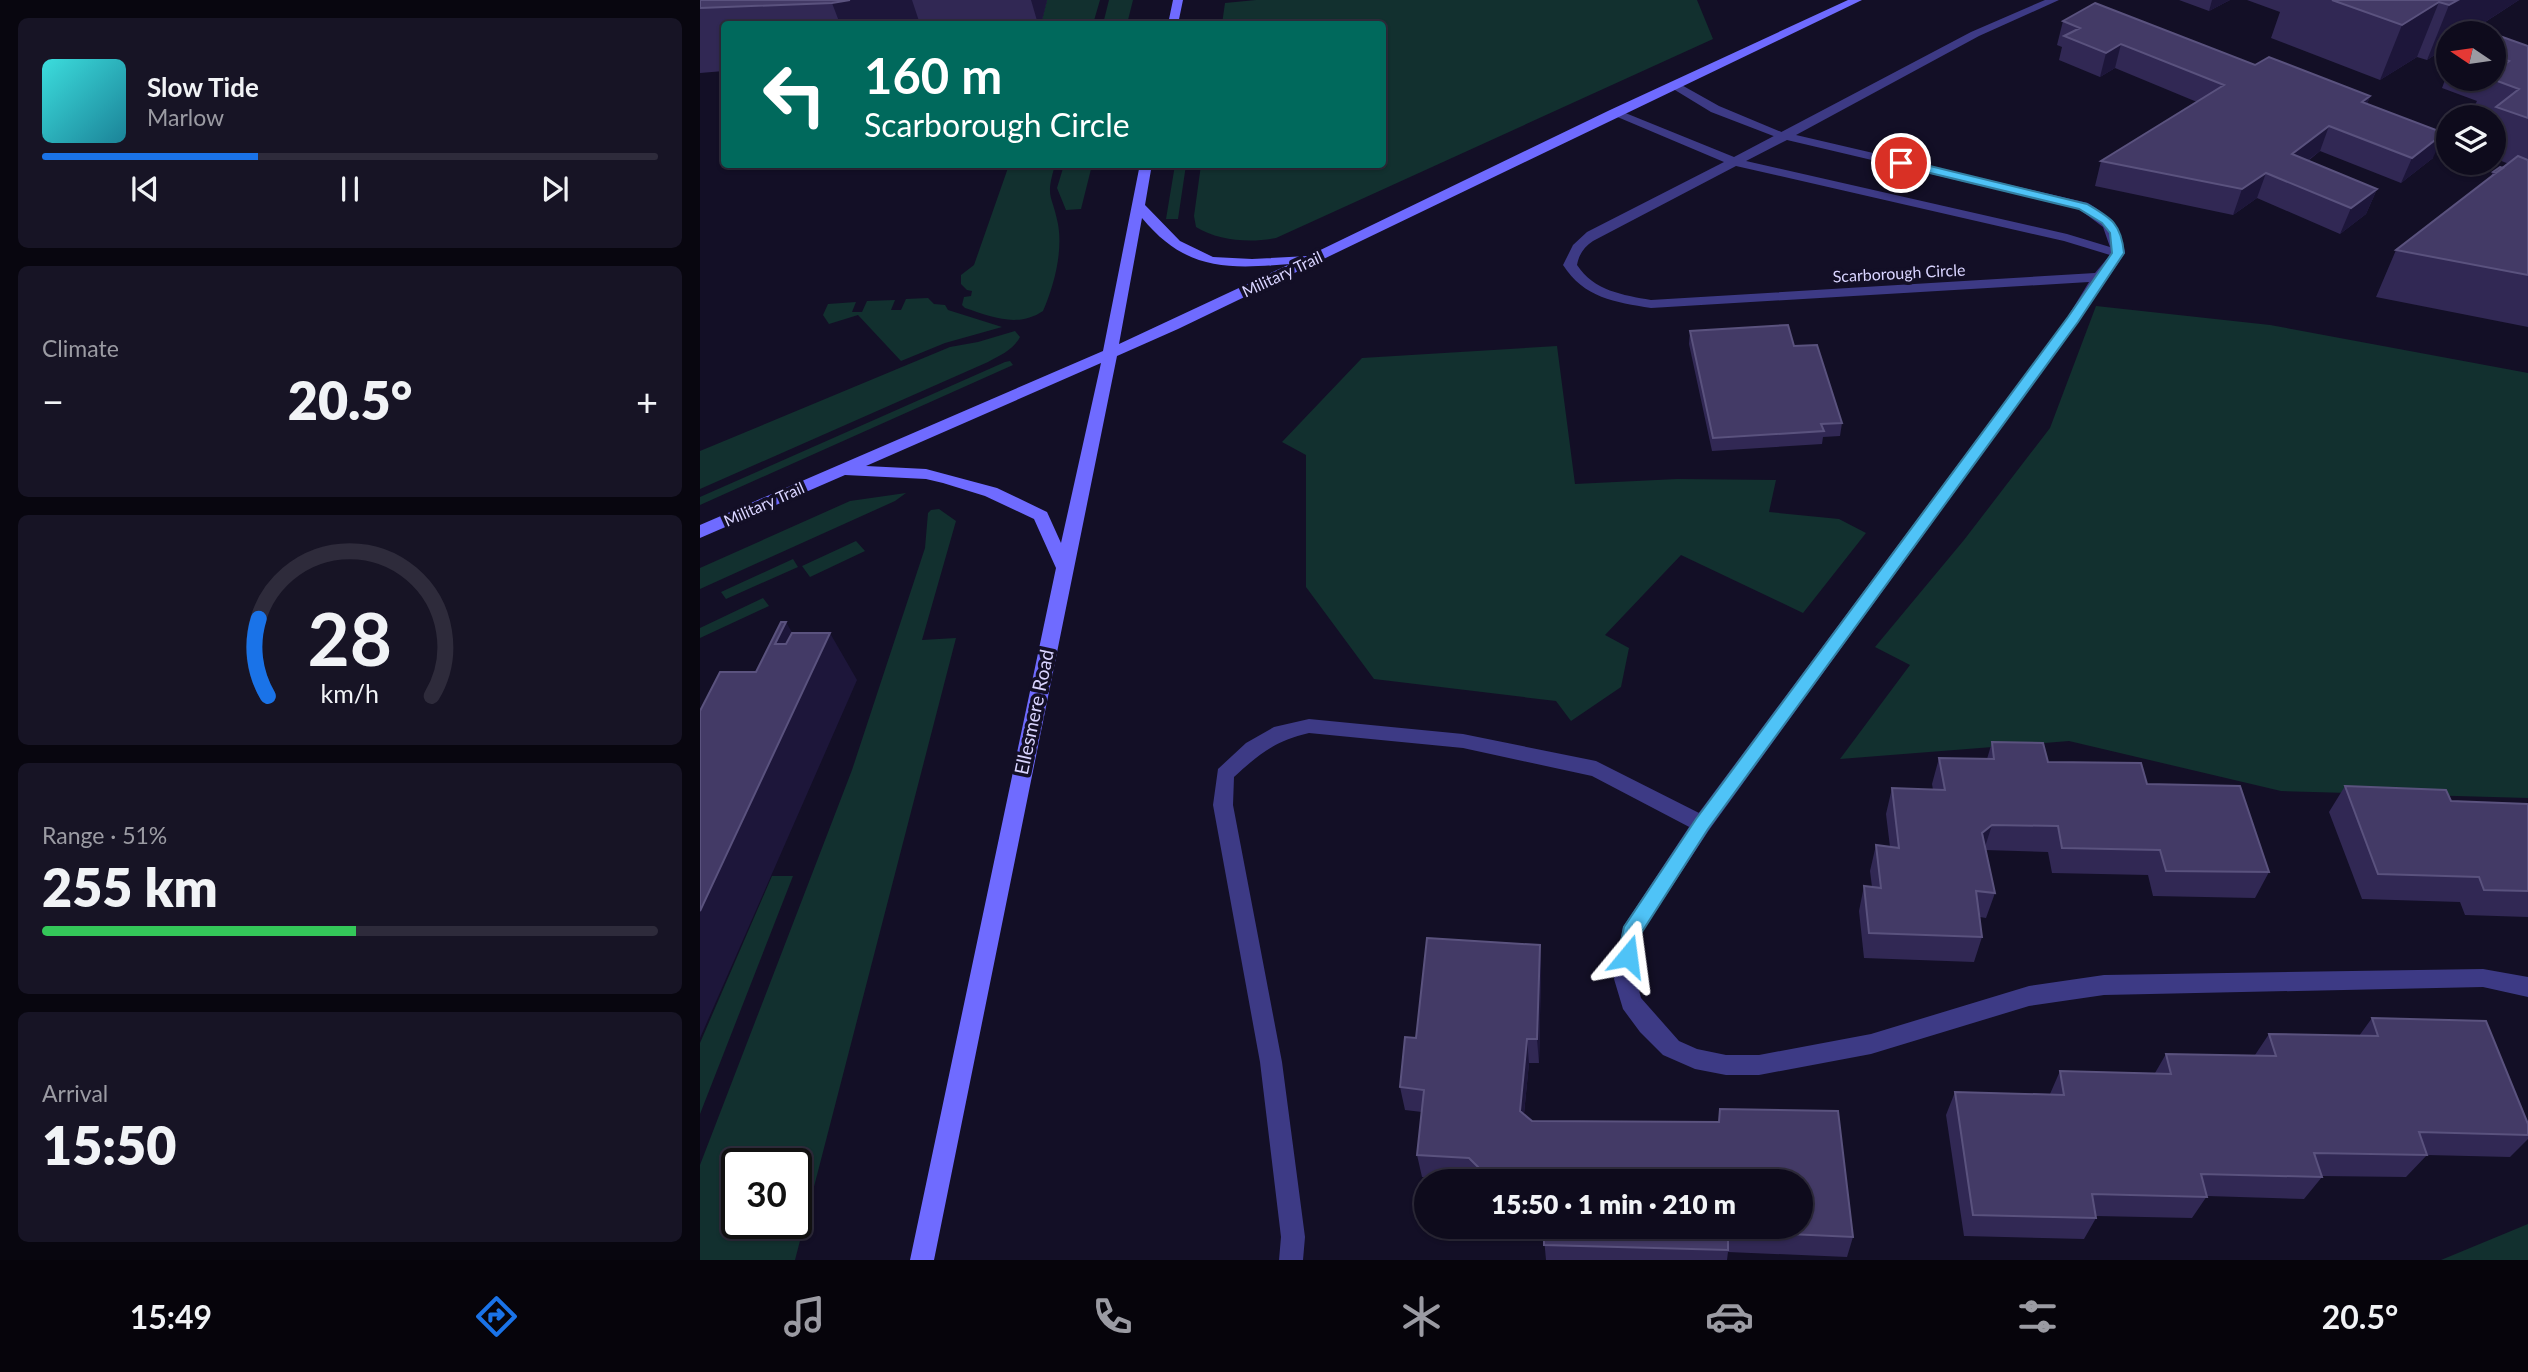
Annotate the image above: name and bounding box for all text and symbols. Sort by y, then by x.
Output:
north arrow [2436,21,2506,91]
map controls [2436,21,2506,175]
text: 160 m [864,46,1002,104]
icon: left [749,49,840,140]
text: Slow Tide [147,71,259,103]
text: Marlow [147,103,224,131]
text: Scarborough Circle [864,105,1130,144]
button: layers [2436,105,2506,175]
pin [1871,133,1931,193]
icon: arrive [1882,144,1920,182]
icon: previous [126,170,164,208]
icon: pause [331,170,369,208]
icon: next [536,170,574,208]
street label: Military Trail [1239,247,1325,300]
street label: Scarborough Circle [1832,260,1966,285]
text: Climate [42,334,119,362]
text: 20.5° [288,369,412,431]
text: − [42,378,64,424]
text: + [636,378,658,424]
street label: Military Trail [721,477,807,530]
text: 28 [308,594,392,682]
street label: Ellesmere Road [1009,647,1058,777]
text: km/h [321,678,379,708]
text: Range · 51% [42,821,167,849]
text: 255 km [42,856,218,918]
position arrow [1591,919,1665,993]
text: Arrival [42,1079,108,1107]
text: 15:50 [42,1114,176,1176]
speed limit sign: 30 [721,1148,812,1239]
text: 15:50 · 1 min · 210 m [1491,1188,1736,1220]
icon: directions [472,1292,521,1341]
icon: music [780,1292,829,1341]
icon: phone [1088,1292,1137,1341]
icon: climate [1397,1292,1446,1341]
icon: car [1705,1292,1754,1341]
icon: filters [2013,1292,2062,1341]
text: 15:49 [130,1297,212,1336]
text: 20.5° [2322,1297,2398,1336]

